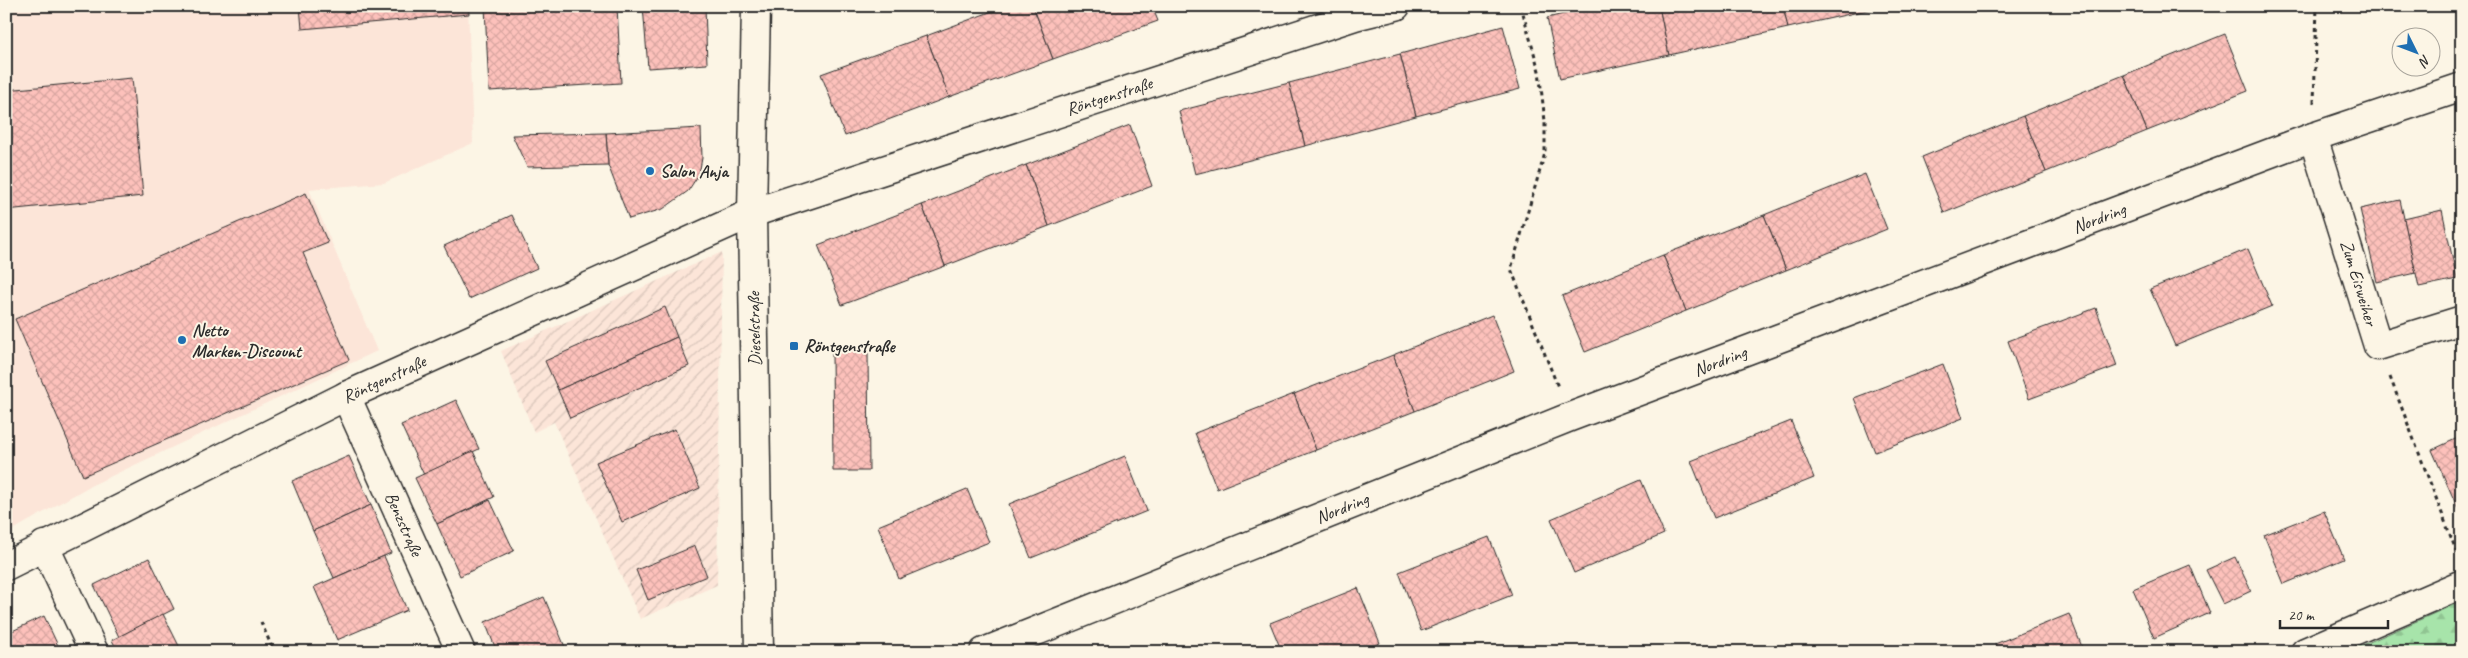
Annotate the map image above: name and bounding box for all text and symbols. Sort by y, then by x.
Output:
north arrow [2390,28,2440,78]
text: N [2415,51,2435,71]
street label: Röntgenstraße [1063,71,1156,120]
place label: Salon Anja [660,160,729,182]
marker: Salon Anja [644,165,656,177]
street label: Nordring [2069,197,2130,238]
street label: Zum Eisweiher [2336,238,2383,330]
street label: Dieselstraße [742,290,766,366]
place label: Netto Marken-Discount [192,319,303,362]
marker: Netto Marken-Discount [176,334,188,346]
place label: Röntgenstraße [804,335,896,357]
marker: Röntgenstraße [788,340,800,352]
street label: Nordring [1690,340,1751,381]
street label: Röntgenstraße [339,350,430,408]
street label: Nordring [1312,487,1373,529]
street label: Benzstraße [380,489,428,560]
scale bar [2280,598,2388,630]
text: 20 m [2288,606,2315,625]

